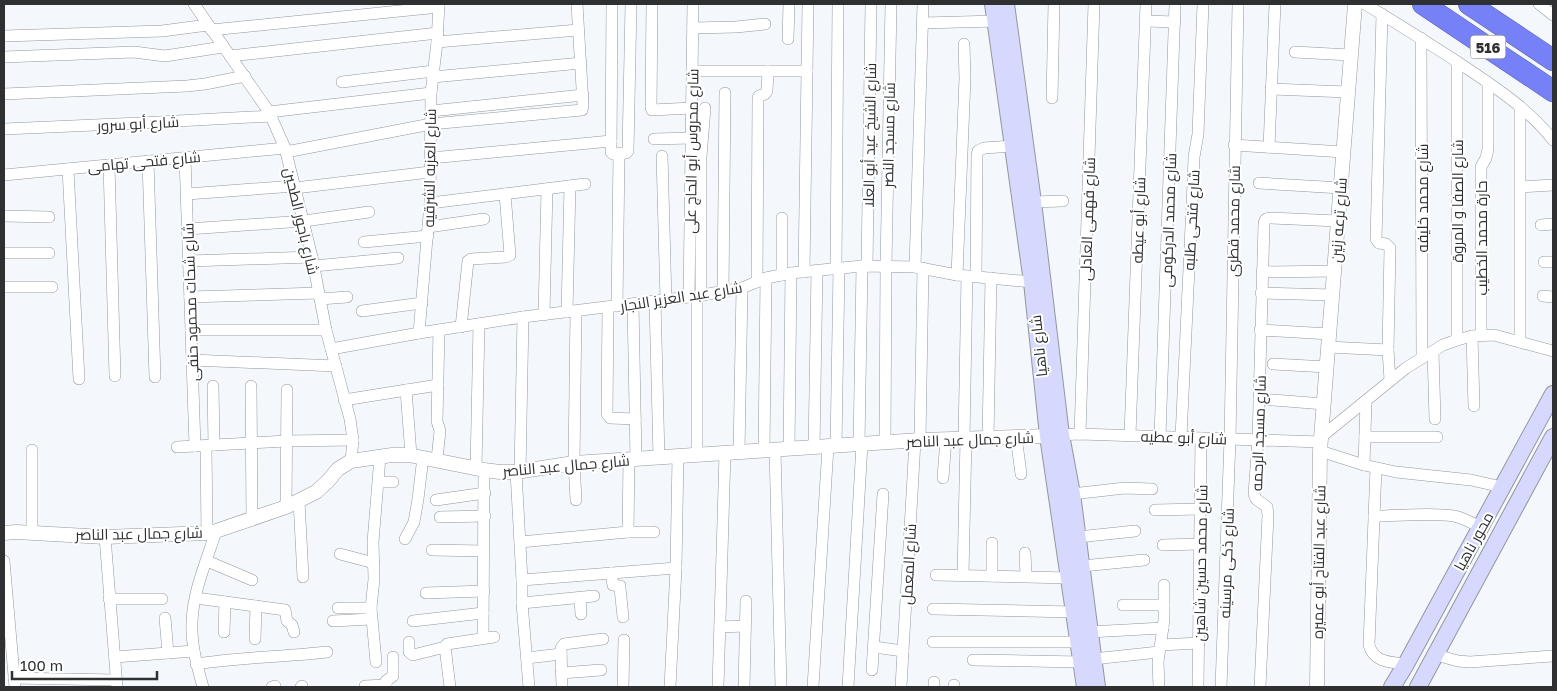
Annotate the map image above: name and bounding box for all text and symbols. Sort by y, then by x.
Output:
road number: 516 [1470,36,1506,58]
street label: شارع الشيخ عيد أبو العلا [859,62,882,208]
street label: شارع محروس أبو الحاج على [681,68,704,234]
street label: شارع مسجد النصر [878,82,901,189]
street label: شارع العزبه الشرقيه [419,108,442,228]
street label: شارع أبو سرور [96,112,180,137]
street label: شارع الصفا و المروة [1448,139,1469,263]
street label: شارع محمد خليفه [1413,144,1434,252]
street label: شارع فتحى تهامى [87,147,202,178]
street label: شارع محمد الدركومى [1157,153,1182,288]
street label: شارع فهمى العادلى [1076,157,1101,281]
street label: شارع محمد قطرى [1223,165,1246,277]
street label: شارع باجور الطحين [278,166,323,277]
street label: شارع فتحى طلبه [1179,169,1206,271]
street label: شارع أبو عيطه [1127,176,1152,264]
street label: شارع ترعه زنين [1326,177,1353,263]
street label: حارة محمد الخطيب [1472,181,1491,295]
street label: شارع شحات محمود حنفى [178,222,205,381]
street label: شارع عبد العزيز النجار [618,277,744,318]
street label: شارع ناهيا [1026,314,1053,378]
street label: شارع مسجد الرحمه [1247,375,1272,491]
street label: شارع أبو عطيه [1140,426,1228,451]
street label: شارع جمال عبد الناصر [905,428,1034,453]
street label: شارع جمال عبد الناصر [501,450,631,483]
street label: شارع محمد حسين شاهين [1190,484,1213,642]
street label: شارع عبد الفتاح أبو عميره [1308,485,1331,639]
street label: شارع ذكى مرسينه [1215,507,1240,619]
street label: محور ناهيا [1450,509,1497,574]
street label: شارع جمال عبد الناصر [74,523,203,546]
street label: شارع المعمل [897,523,922,605]
scale bar [12,648,158,680]
text: 100 m [20,656,63,674]

